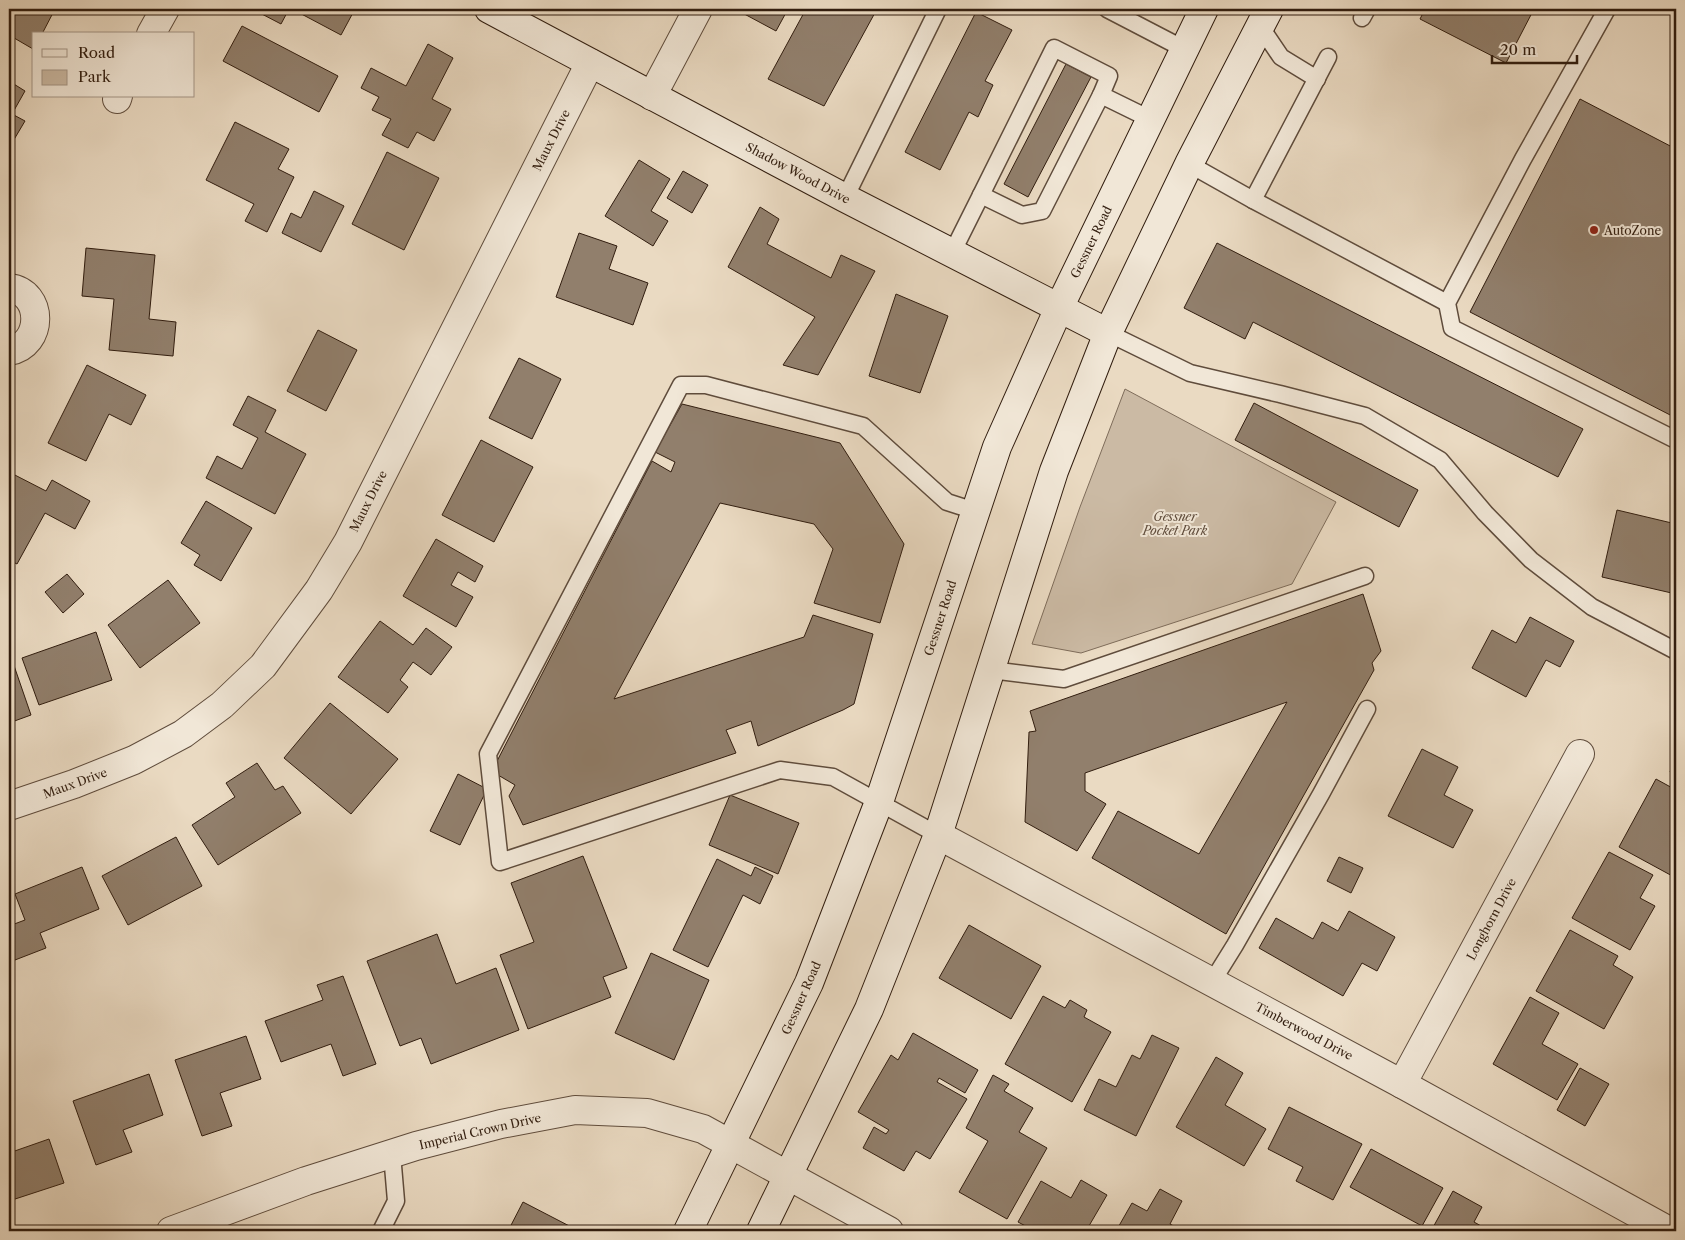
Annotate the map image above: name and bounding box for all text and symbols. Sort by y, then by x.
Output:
legend [32,32,195,98]
scale bar [1492,32,1578,64]
text: 20 m [1500,40,1536,59]
text: Road [78,43,115,62]
text: Park [78,67,112,86]
street label: Maux Drive [529,107,573,173]
street label: Shadow Wood Drive [743,139,853,207]
street label: Gessner Road [1067,203,1115,281]
place label: AutoZone [1603,223,1661,238]
marker: AutoZone [1588,224,1600,236]
street label: Maux Drive [346,468,390,534]
park label: Gessner Pocket Park [1142,509,1208,538]
street label: Gessner Road [921,578,960,658]
street label: Maux Drive [41,764,109,802]
street label: Longhorn Drive [1463,875,1519,963]
street label: Gessner Road [778,958,824,1037]
street label: Timberwood Drive [1252,999,1356,1063]
street label: Imperial Crown Drive [418,1110,543,1152]

